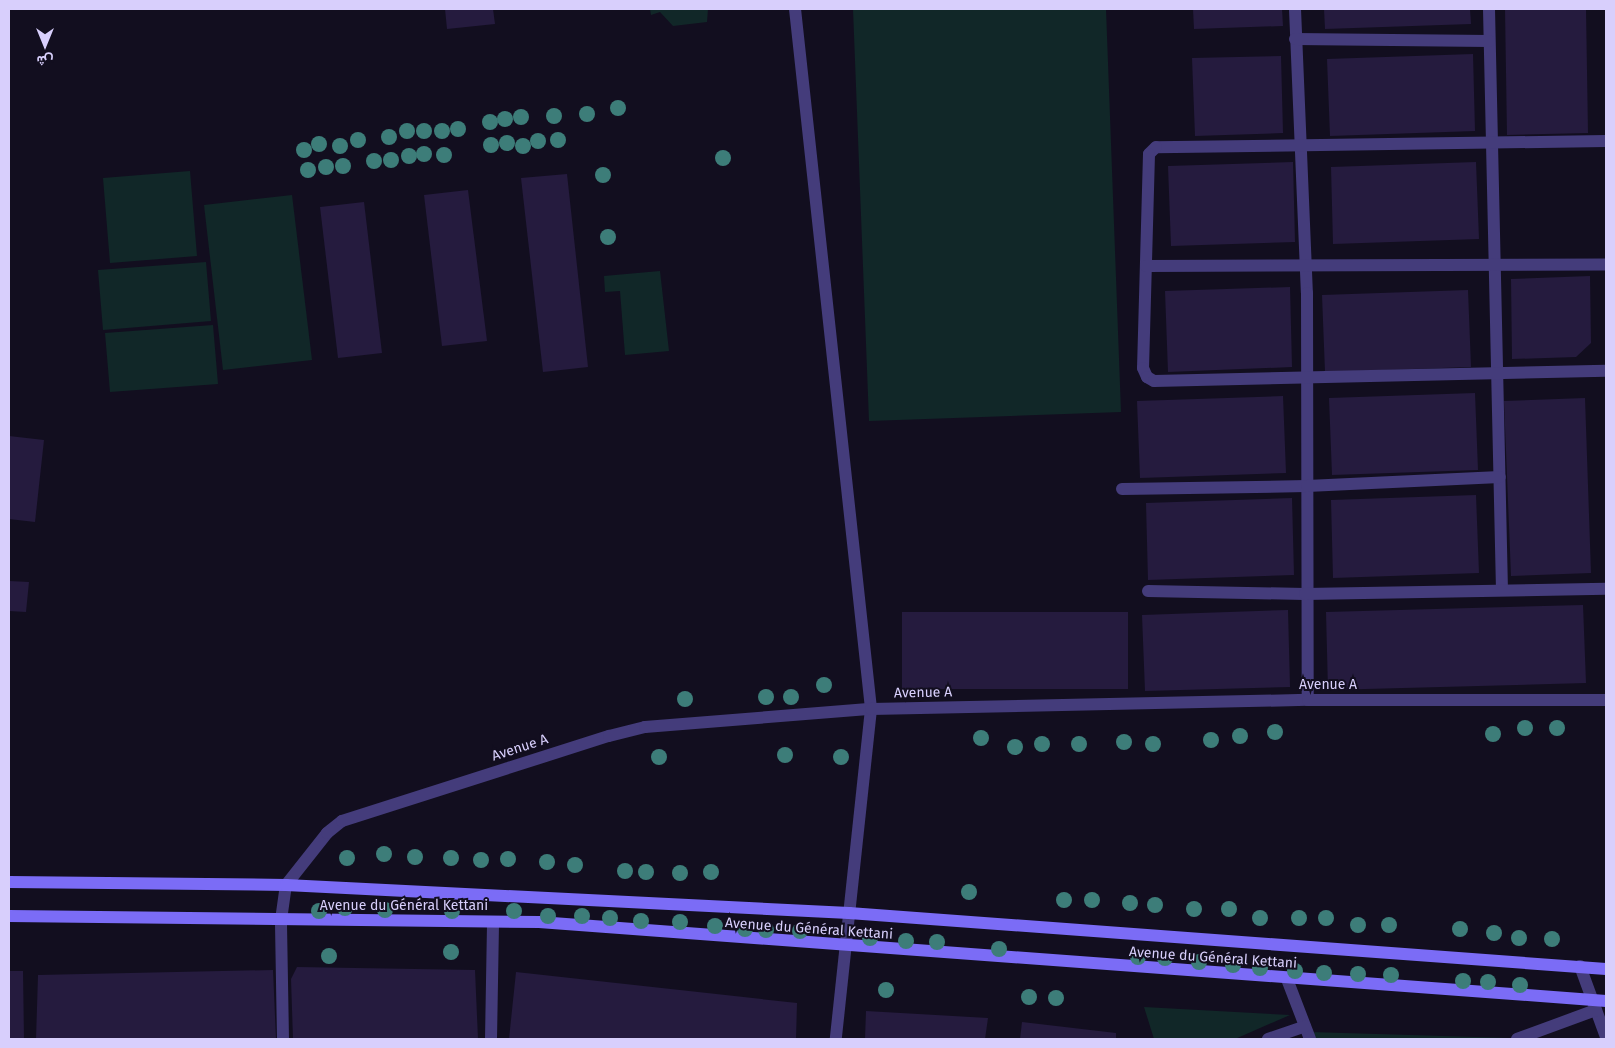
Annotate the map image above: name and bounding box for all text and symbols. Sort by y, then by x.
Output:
north arrow [20,20,70,70]
text: ش [37,52,53,69]
street label: Avenue A [1299,677,1357,693]
street label: Avenue A [894,684,952,702]
street label: Avenue A [490,731,550,765]
street label: Avenue du Général Kettani [320,898,488,914]
street label: Avenue du Général Kettani [724,915,894,943]
street label: Avenue du Général Kettani [1128,944,1298,972]

